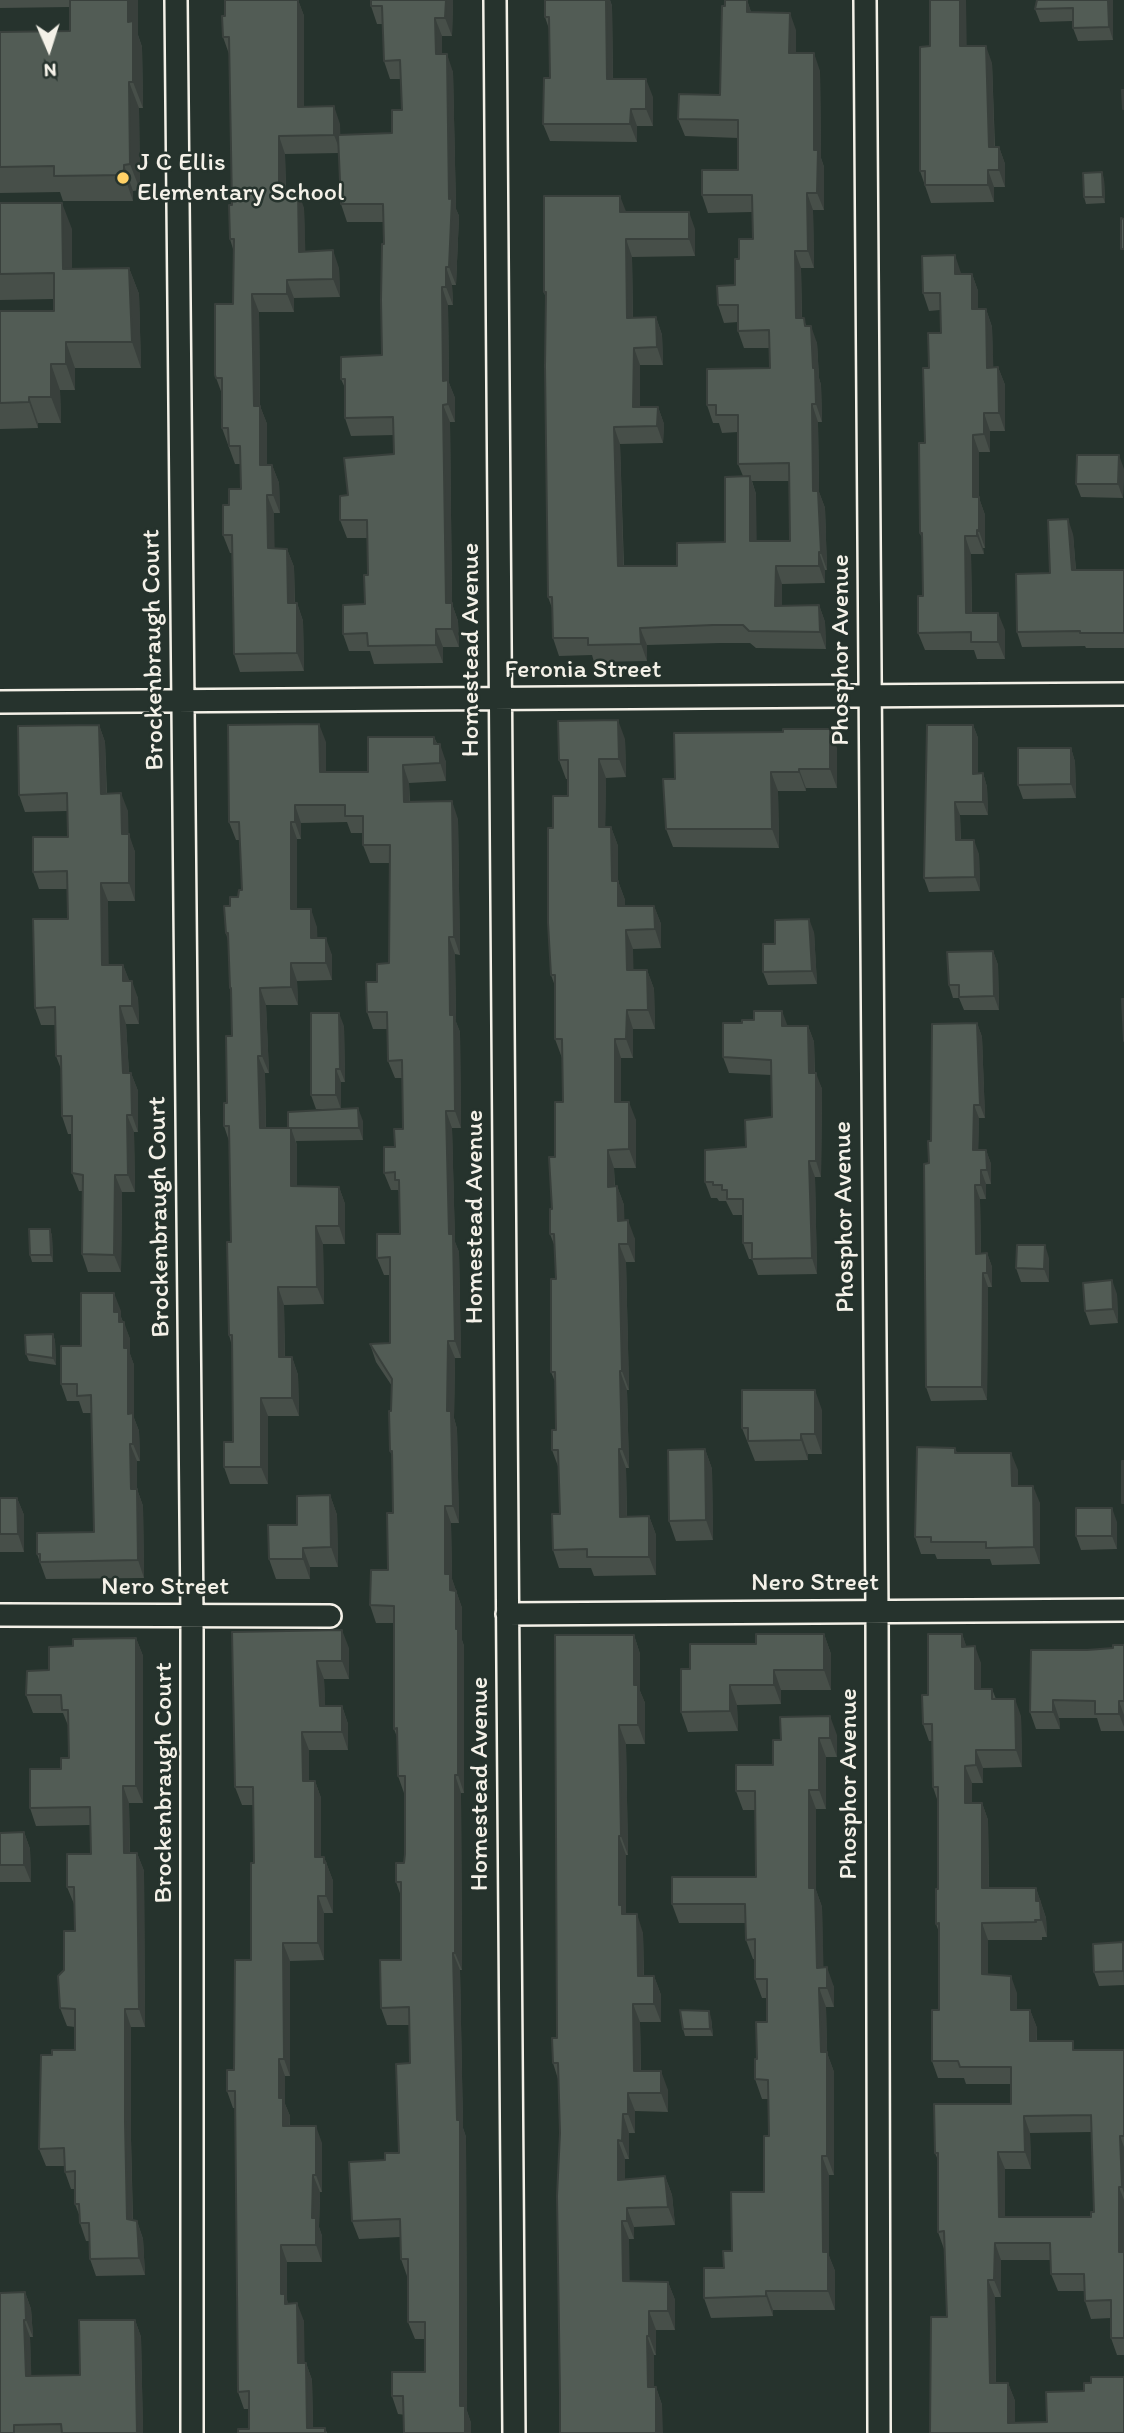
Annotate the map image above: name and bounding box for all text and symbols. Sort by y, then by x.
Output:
north arrow [14,14,84,84]
text: N [43,59,57,82]
place label: J C Ellis Elementary School [137,147,344,208]
marker: J C Ellis Elementary School [115,170,131,186]
street label: Brockenbraugh Court [136,529,172,771]
street label: Homestead Avenue [455,543,487,757]
street label: Phosphor Avenue [825,554,857,746]
street label: Feronia Street [504,654,662,686]
street label: Brockenbraugh Court [142,1096,178,1338]
street label: Homestead Avenue [459,1110,491,1324]
street label: Phosphor Avenue [828,1121,862,1313]
street label: Nero Street [751,1567,879,1599]
street label: Nero Street [101,1571,229,1603]
street label: Brockenbraugh Court [148,1662,180,1904]
street label: Homestead Avenue [464,1677,496,1891]
street label: Phosphor Avenue [833,1688,865,1880]

